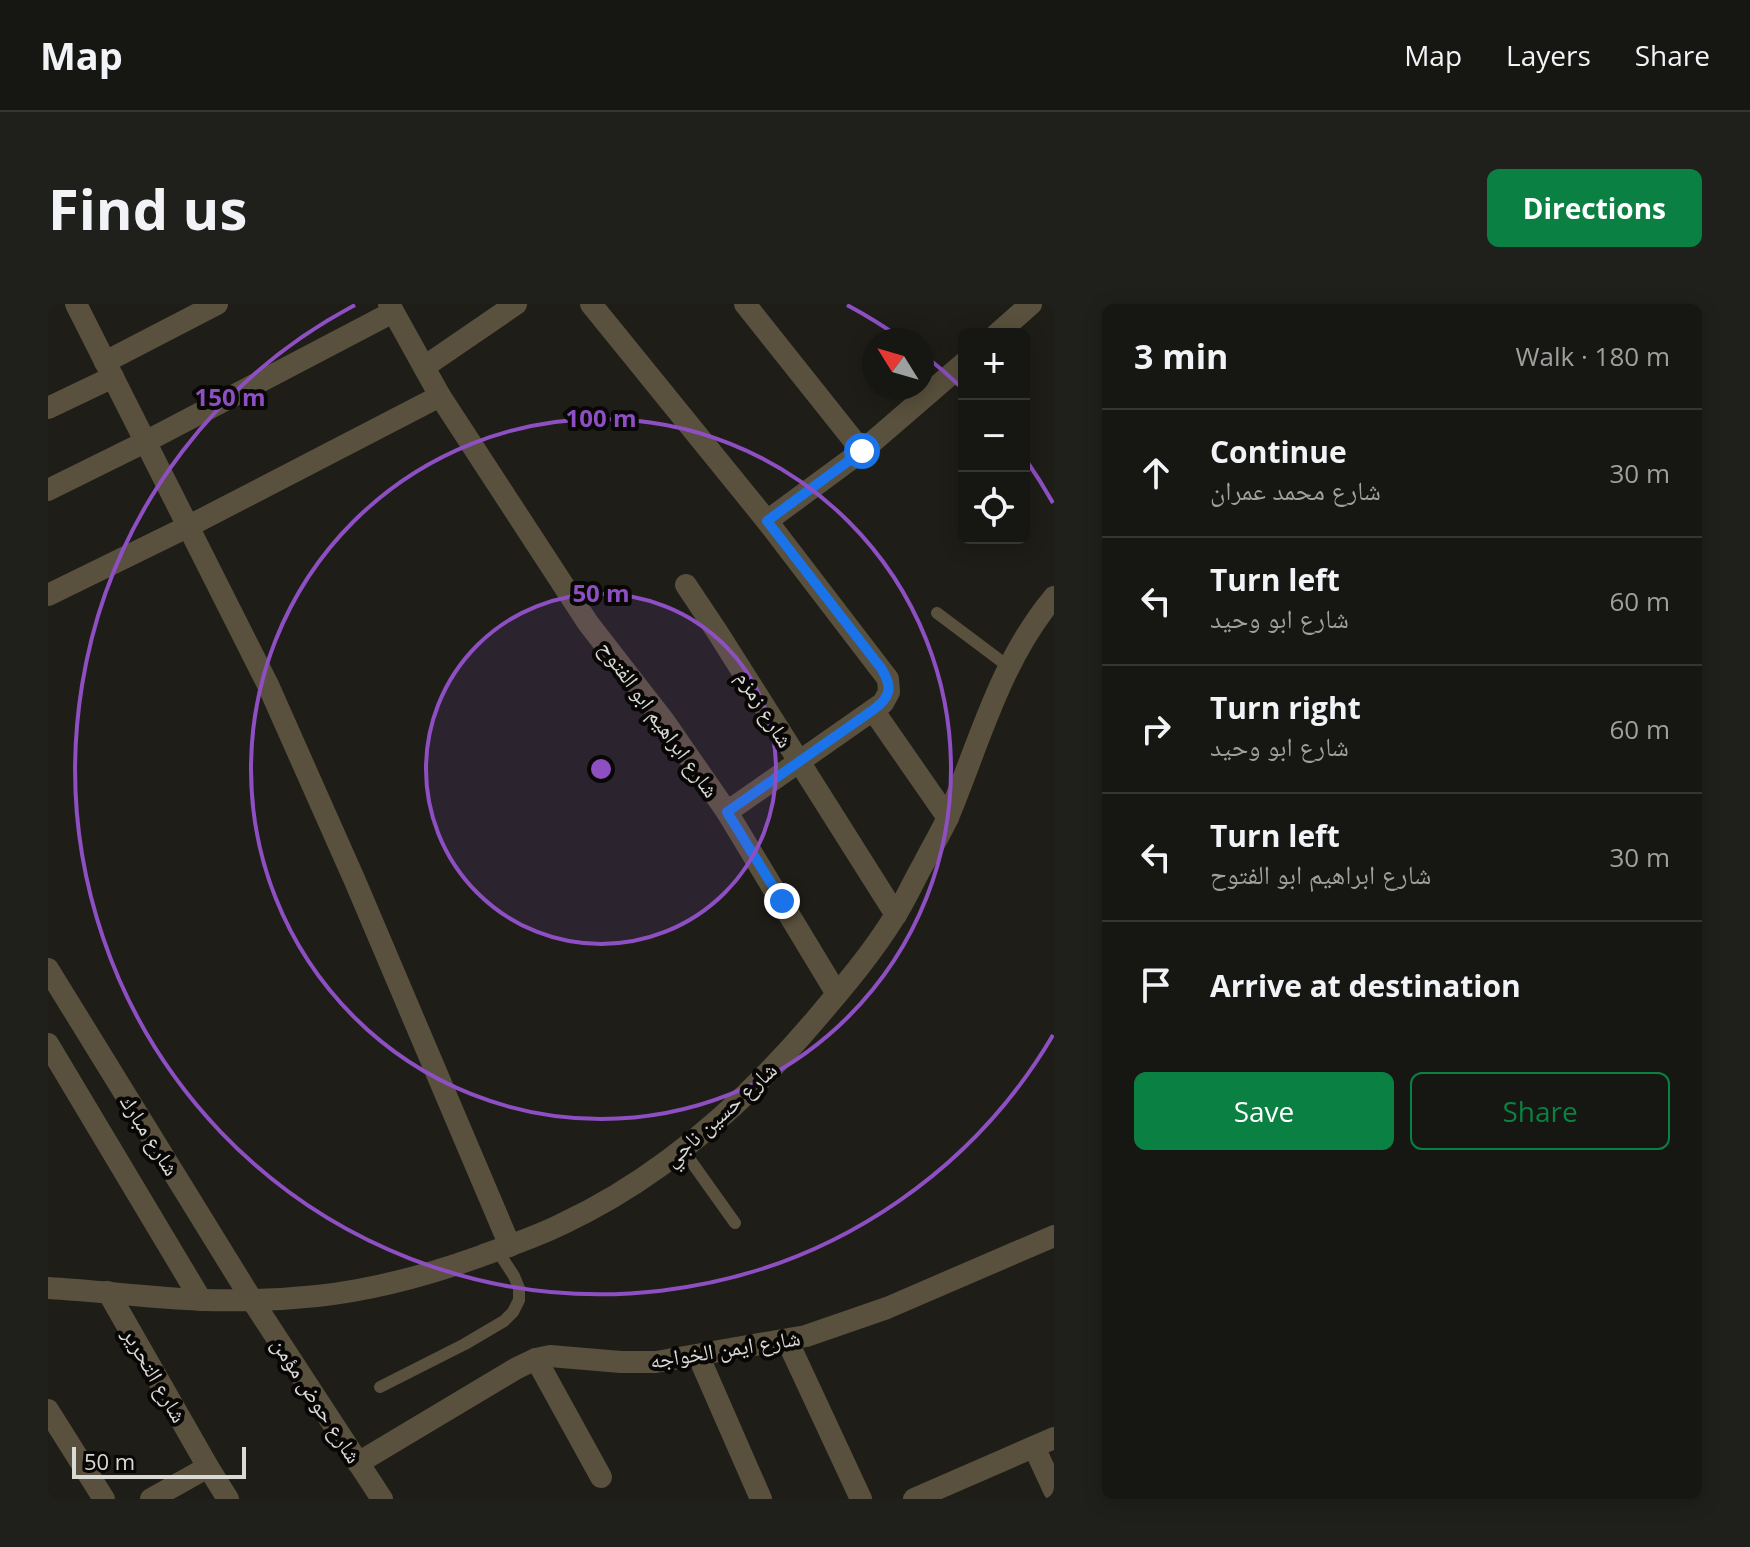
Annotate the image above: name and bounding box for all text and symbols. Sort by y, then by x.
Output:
text: Map [40,29,123,81]
text: Map [1404,36,1462,74]
text: Layers [1506,36,1591,74]
text: Share [1635,36,1710,74]
button: Directions [1487,169,1702,247]
text: Find us [48,170,247,246]
north arrow [862,328,934,400]
map controls [958,328,1030,544]
button: + [958,328,1030,400]
text: 3 min [1134,333,1228,379]
text: Walk · 180 m [1516,338,1670,374]
text: 150 m [195,380,265,413]
button: − [958,400,1030,472]
text: 100 m [566,401,636,434]
text: Continue [1210,431,1347,472]
route start [844,433,880,469]
icon: ahead [1134,451,1178,495]
text: 30 m [1609,455,1670,491]
button: locate [958,472,1030,544]
text: شارع محمد عمران [1210,472,1381,508]
text: Turn left [1210,559,1340,600]
text: 50 m [572,576,630,609]
icon: left [1134,579,1178,623]
text: 60 m [1609,583,1670,619]
text: شارع ابو وحيد [1210,600,1349,636]
street label: شارع ابراهيم ابو الفتوح [592,634,727,804]
street label: شارع زمزم [730,664,801,753]
text: Turn right [1210,687,1361,728]
icon: right [1134,707,1178,751]
text: 60 m [1609,711,1670,747]
text: شارع ابو وحيد [1210,728,1349,764]
centre of rings [587,755,615,783]
text: Turn left [1210,815,1340,856]
icon: left [1134,835,1178,879]
text: 30 m [1609,839,1670,875]
text: شارع ابراهيم ابو الفتوح [1210,856,1431,892]
route end [764,883,800,919]
icon: arrive [1134,963,1178,1007]
text: Arrive at destination [1210,965,1521,1006]
street label: شارع حسين ناجي [656,1054,785,1175]
button: Save [1134,1072,1394,1150]
button: Share [1410,1072,1670,1150]
street label: شارع مبارك [114,1088,188,1181]
street label: شارع التحرير [116,1321,195,1428]
street label: شارع ايمن الخواجه [647,1321,802,1375]
street label: شارع حوض مؤمن [266,1331,370,1468]
scale bar [72,1443,246,1479]
text: 50 m [84,1446,135,1476]

